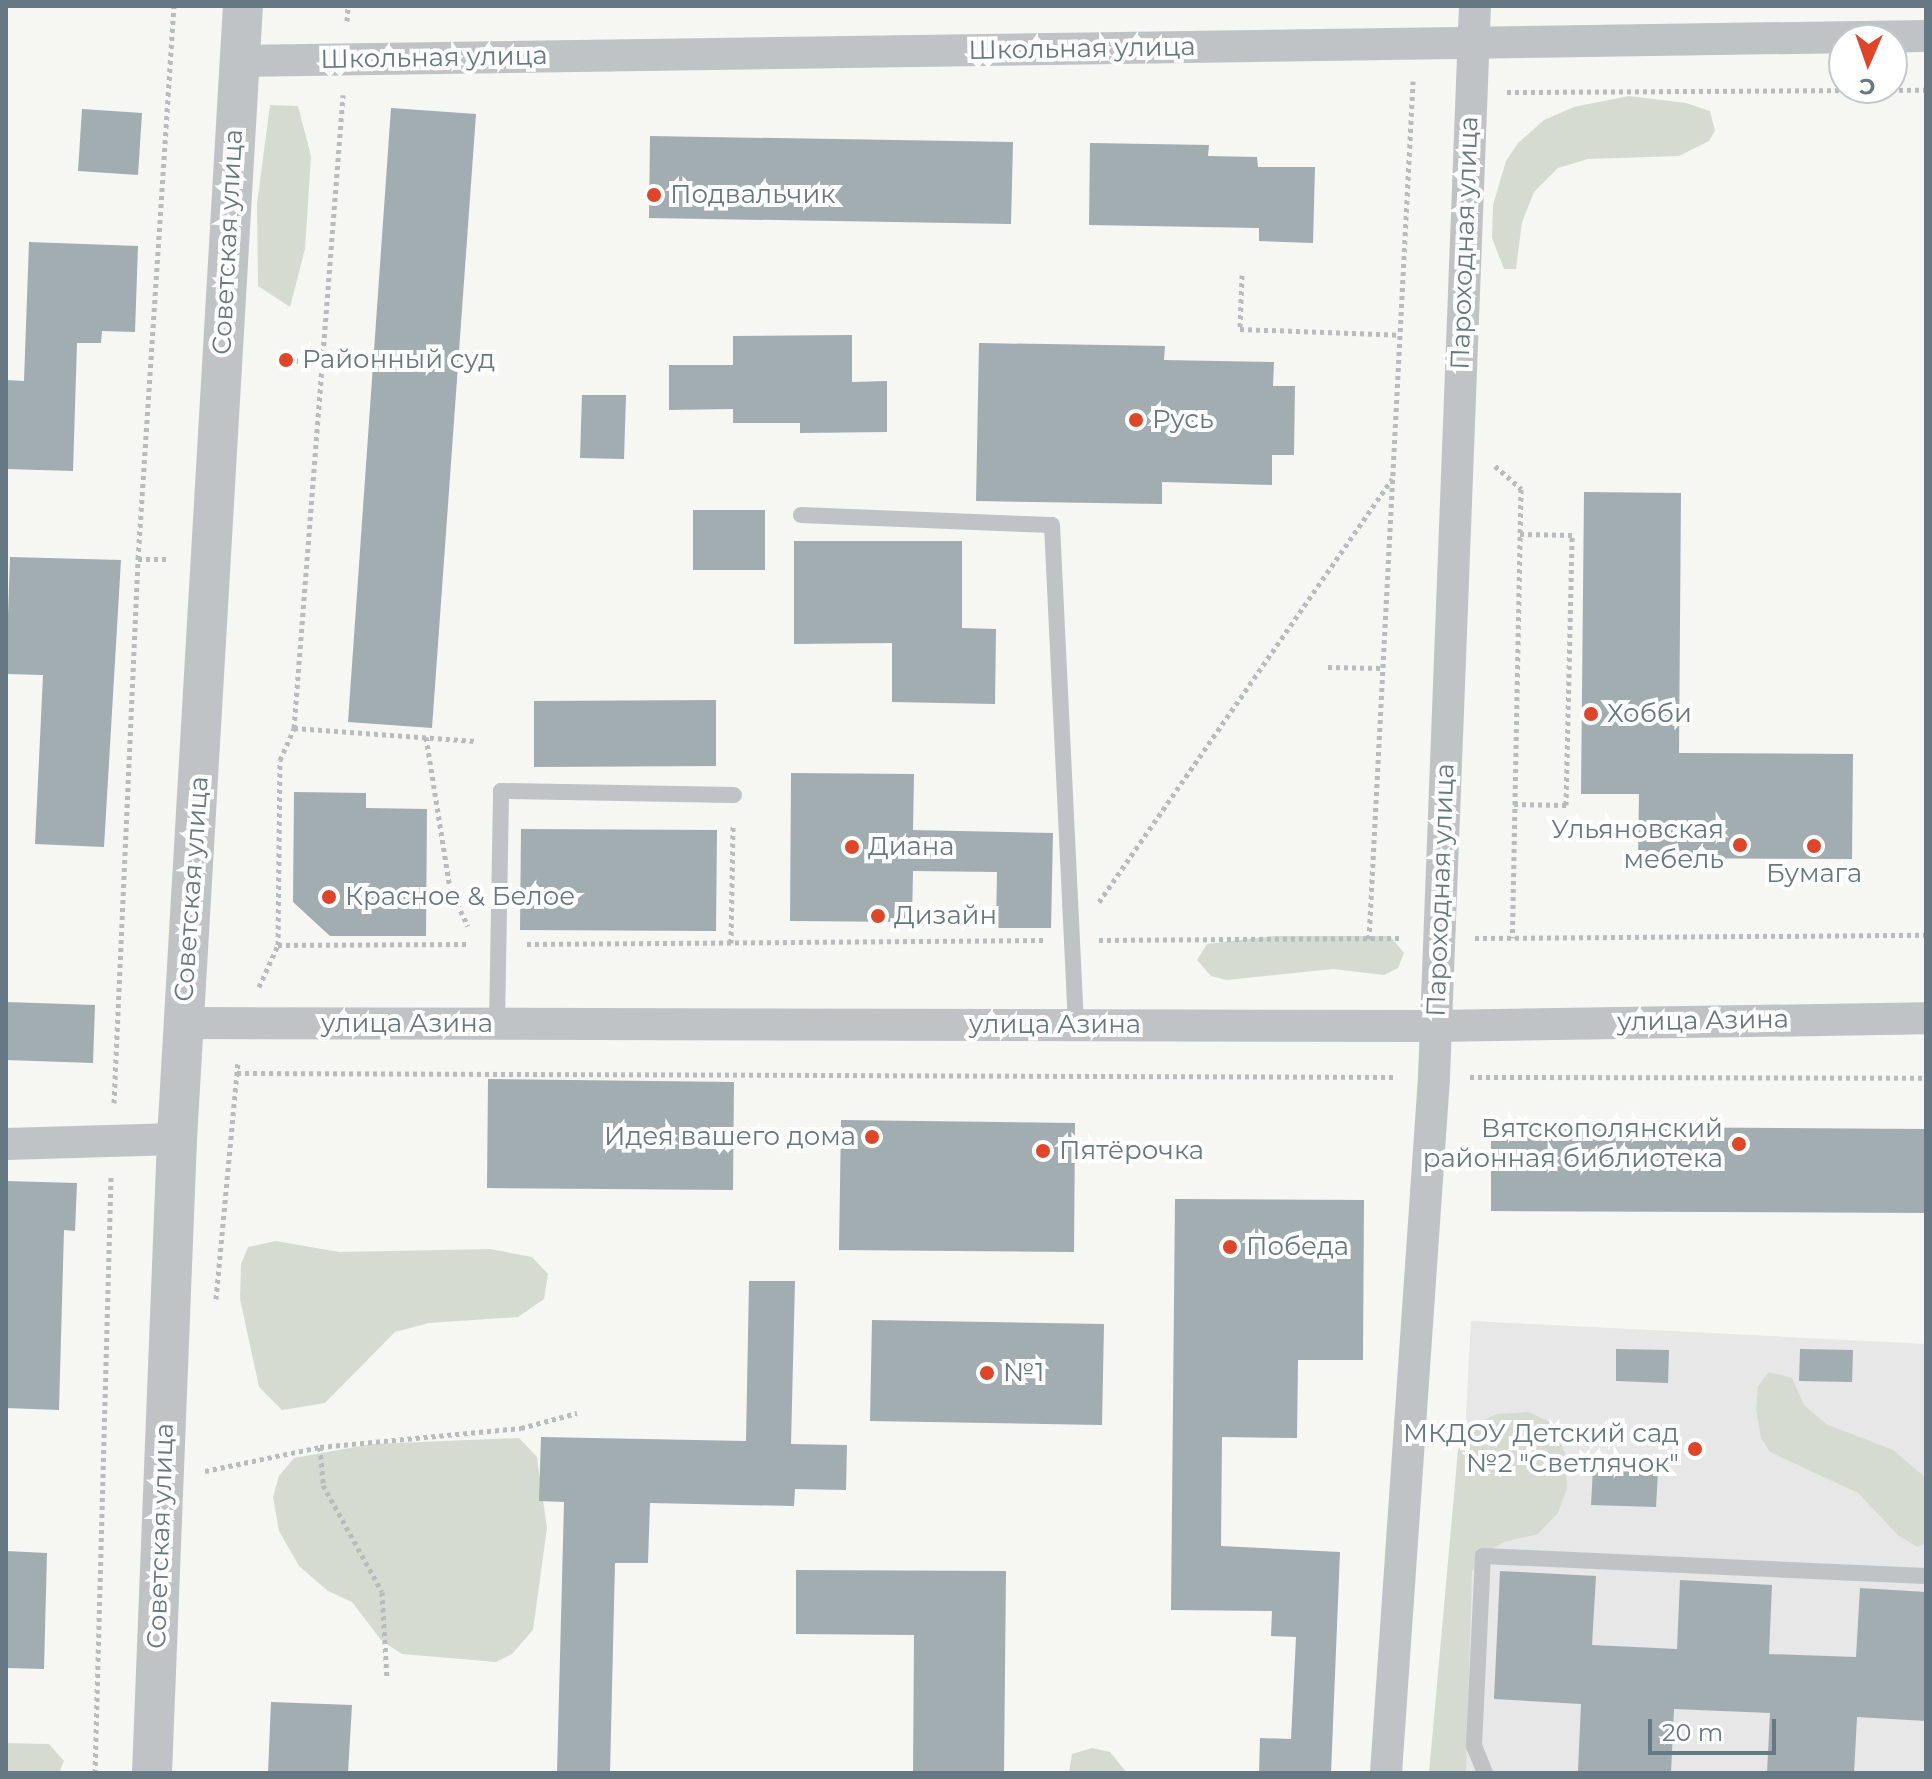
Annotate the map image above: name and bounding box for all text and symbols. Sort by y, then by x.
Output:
north arrow [1828,24,1908,104]
street label: Школьная улица [968,31,1196,67]
street label: Школьная улица [320,40,548,76]
text: С [1859,73,1876,100]
street label: Пароходная улица [1445,116,1485,370]
street label: Советская улица [207,128,249,356]
place label: Подвальчик [670,179,835,211]
marker: Подвальчик [645,186,663,204]
place label: Районный суд [302,344,495,376]
marker: Районный суд [277,351,295,369]
place label: Русь [1152,404,1214,436]
marker: Русь [1127,411,1145,429]
place label: Хобби [1607,698,1692,730]
marker: Хобби [1582,705,1600,723]
street label: Пароходная улица [1421,763,1461,1017]
street label: Советская улица [169,775,215,1003]
place label: Ульяновская мебель [1551,814,1724,876]
place label: Диана [868,831,954,863]
marker: Ульяновская мебель [1731,836,1749,854]
marker: Бумага [1805,837,1823,855]
marker: Диана [843,838,861,856]
place label: Бумага [1766,858,1862,890]
place label: Красное & Белое [345,881,575,913]
marker: Красное & Белое [320,888,338,906]
place label: Дизайн [894,900,997,932]
marker: Дизайн [869,907,887,925]
street label: улица Азина [1617,1004,1789,1038]
street label: улица Азина [321,1008,493,1040]
street label: улица Азина [969,1009,1141,1041]
place label: Вятскополянский районная библиотека [1423,1113,1723,1174]
place label: Идея вашего дома [604,1121,856,1153]
marker: Идея вашего дома [863,1128,881,1146]
place label: Пятёрочка [1059,1135,1204,1167]
marker: Вятскополянский районная библиотека [1730,1135,1748,1153]
marker: Пятёрочка [1034,1142,1052,1160]
place label: Победа [1246,1231,1349,1263]
marker: Победа [1221,1238,1239,1256]
place label: №1 [1003,1357,1044,1389]
marker: №1 [978,1364,996,1382]
place label: МКДОУ Детский сад №2 "Светлячок" [1403,1418,1679,1480]
street label: Советская улица [141,1423,181,1649]
marker: МКДОУ Детский сад №2 "Светлячок" [1686,1440,1704,1458]
scale bar [1652,1703,1780,1753]
text: 20 m [1662,1718,1723,1747]

